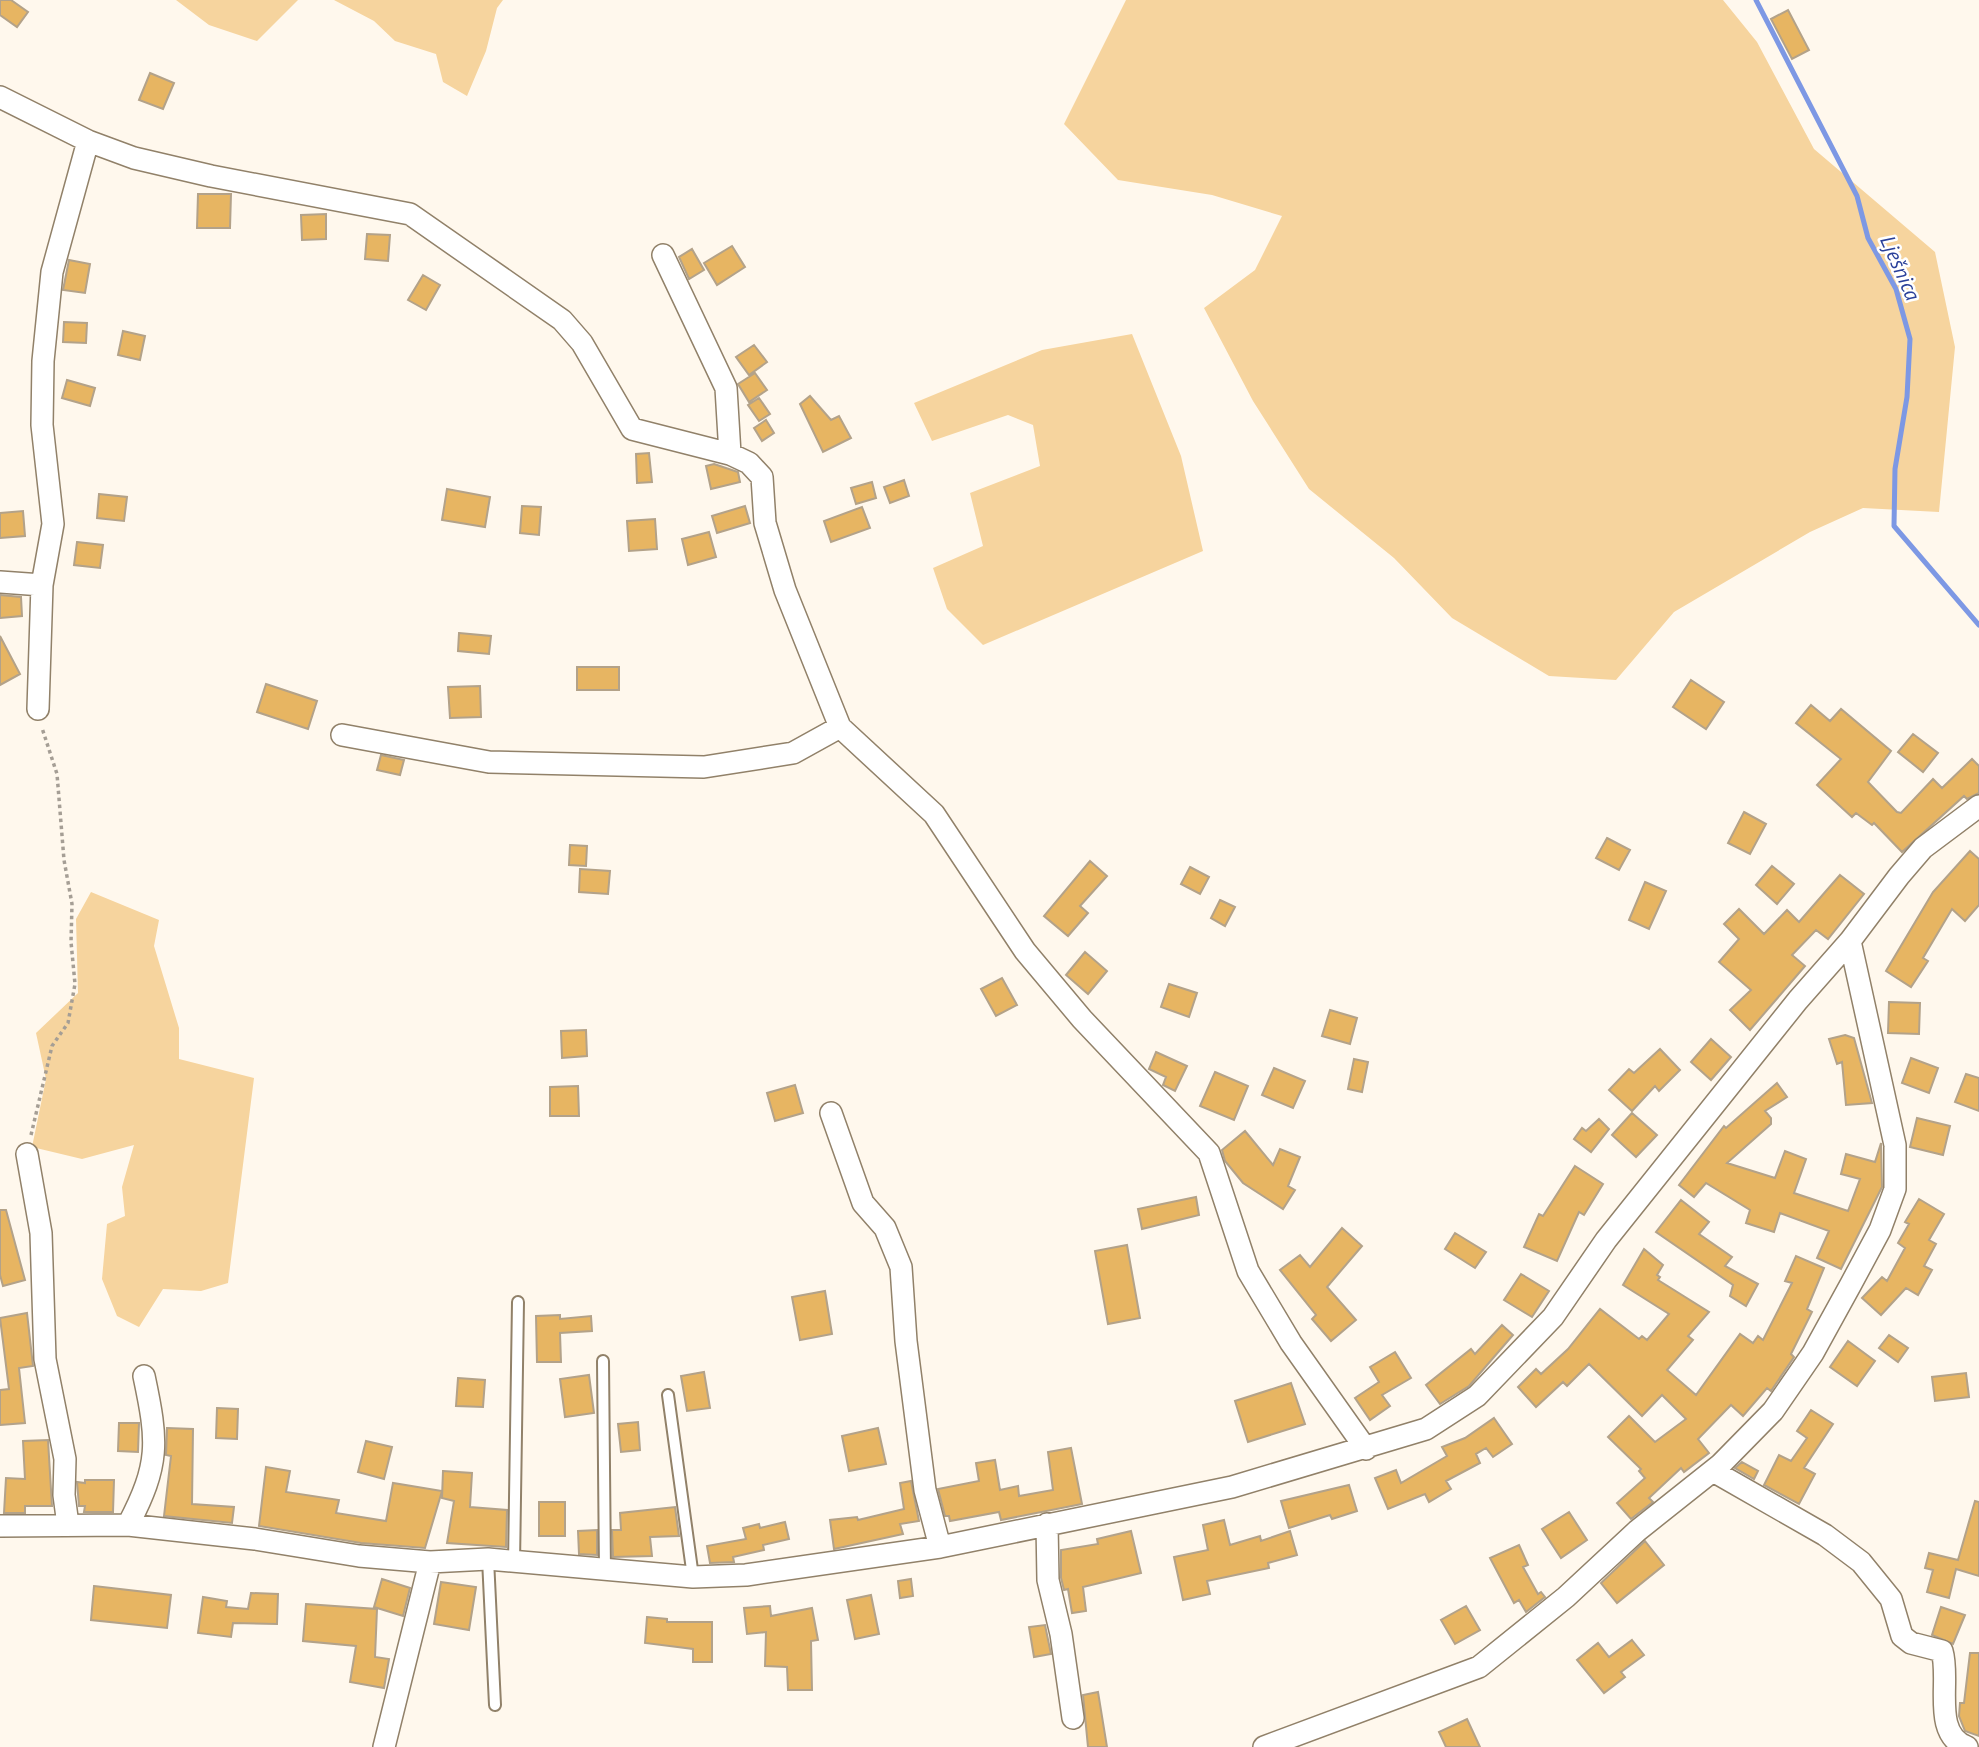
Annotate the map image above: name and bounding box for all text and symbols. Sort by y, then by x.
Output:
water label: Lješnica [1874,231,1927,305]

